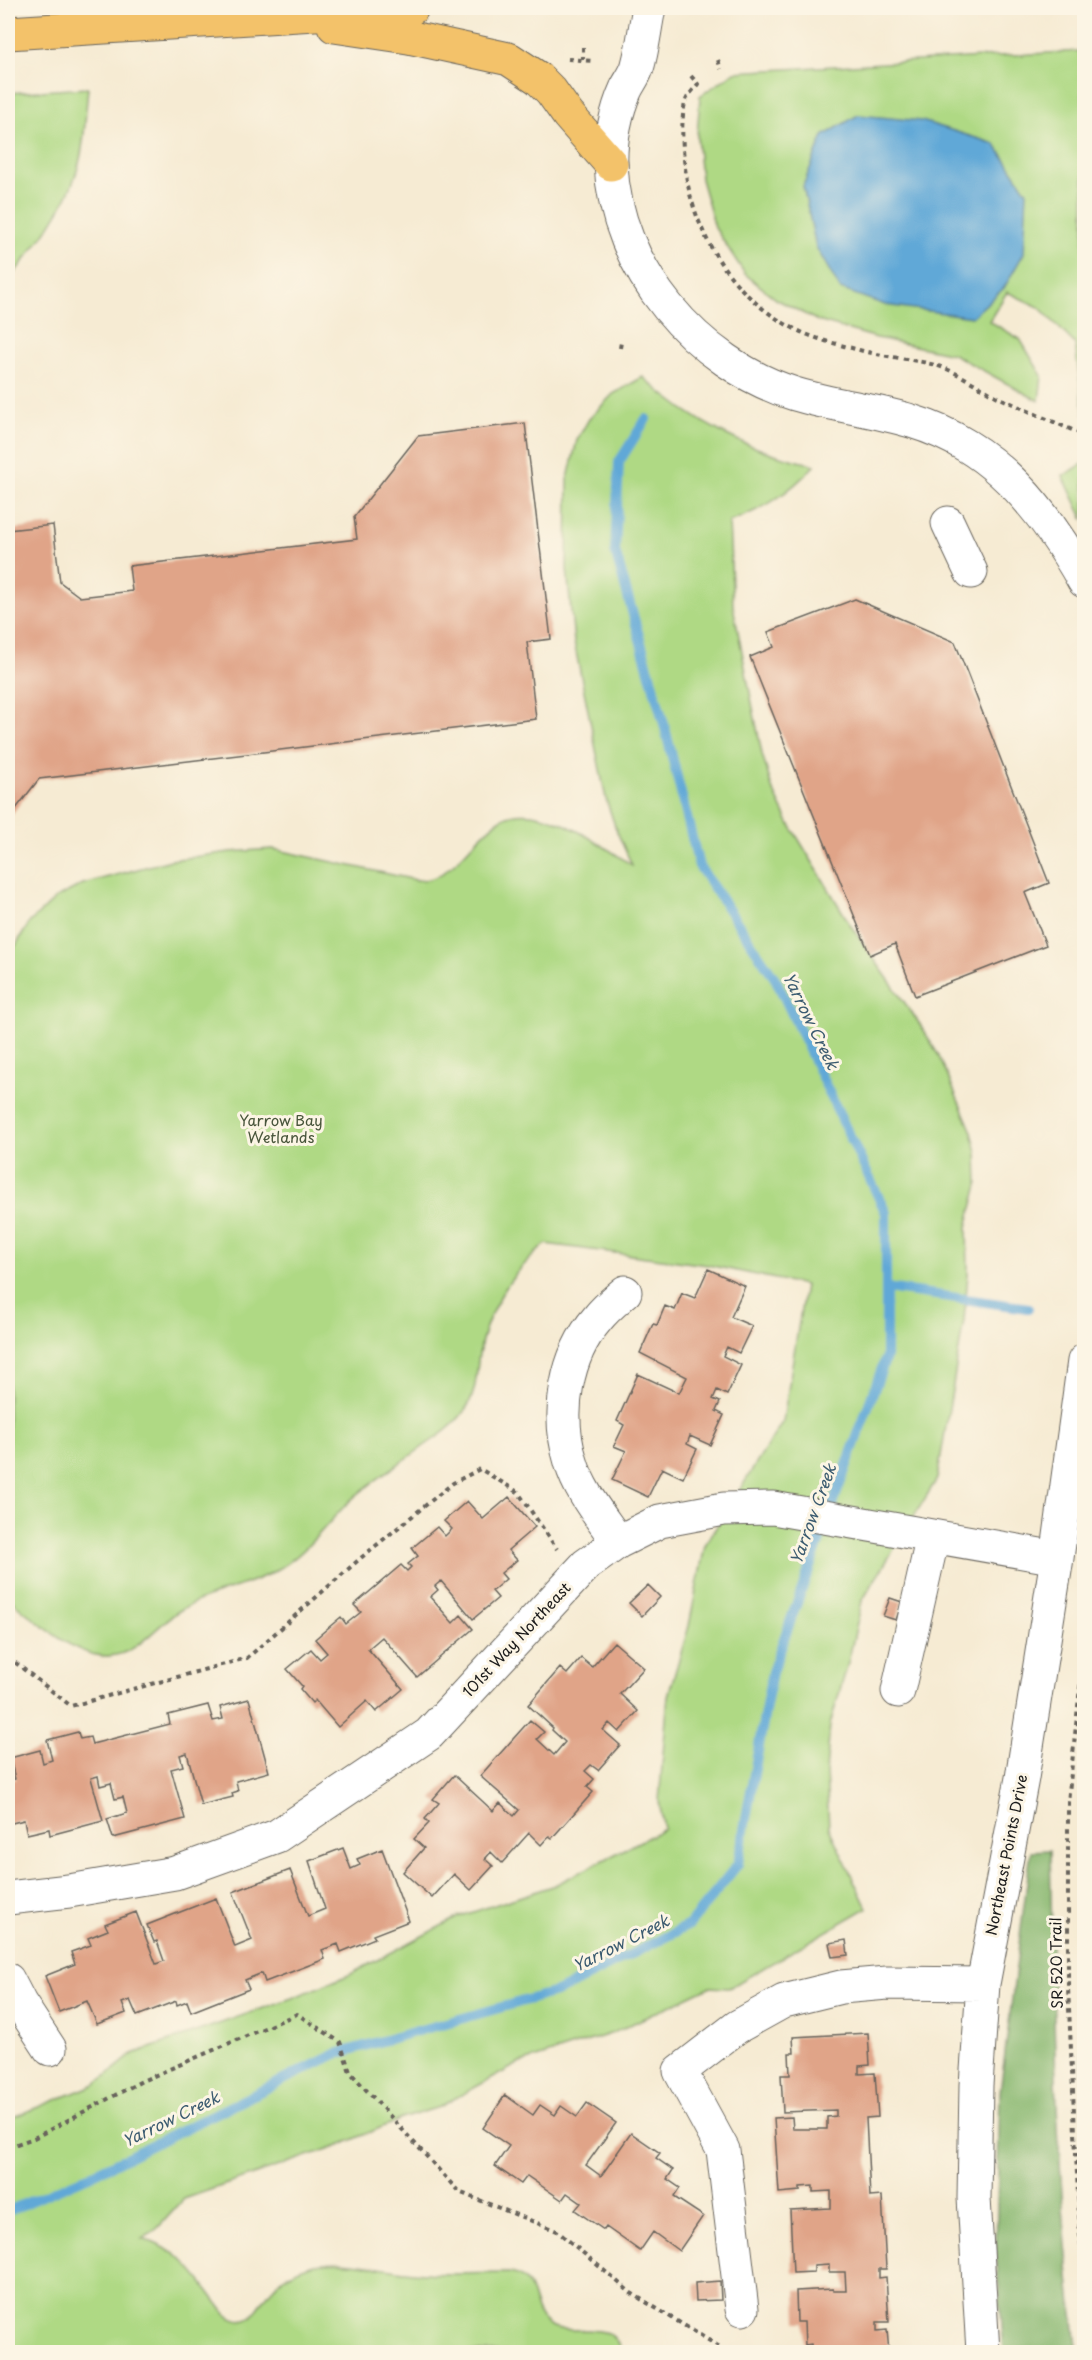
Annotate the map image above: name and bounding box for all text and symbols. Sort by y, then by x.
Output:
water label: Yarrow Creek [778,968,846,1074]
park label: Yarrow Bay Wetlands [239,1108,323,1148]
water label: Yarrow Creek [783,1459,842,1567]
street label: 101st Way Northeast [456,1576,575,1702]
street label: Northeast Points Drive [979,1772,1032,1937]
water label: Yarrow Creek [568,1907,674,1977]
street label: SR 520 Trail [1043,1917,1068,2009]
water label: Yarrow Creek [118,2084,224,2152]

